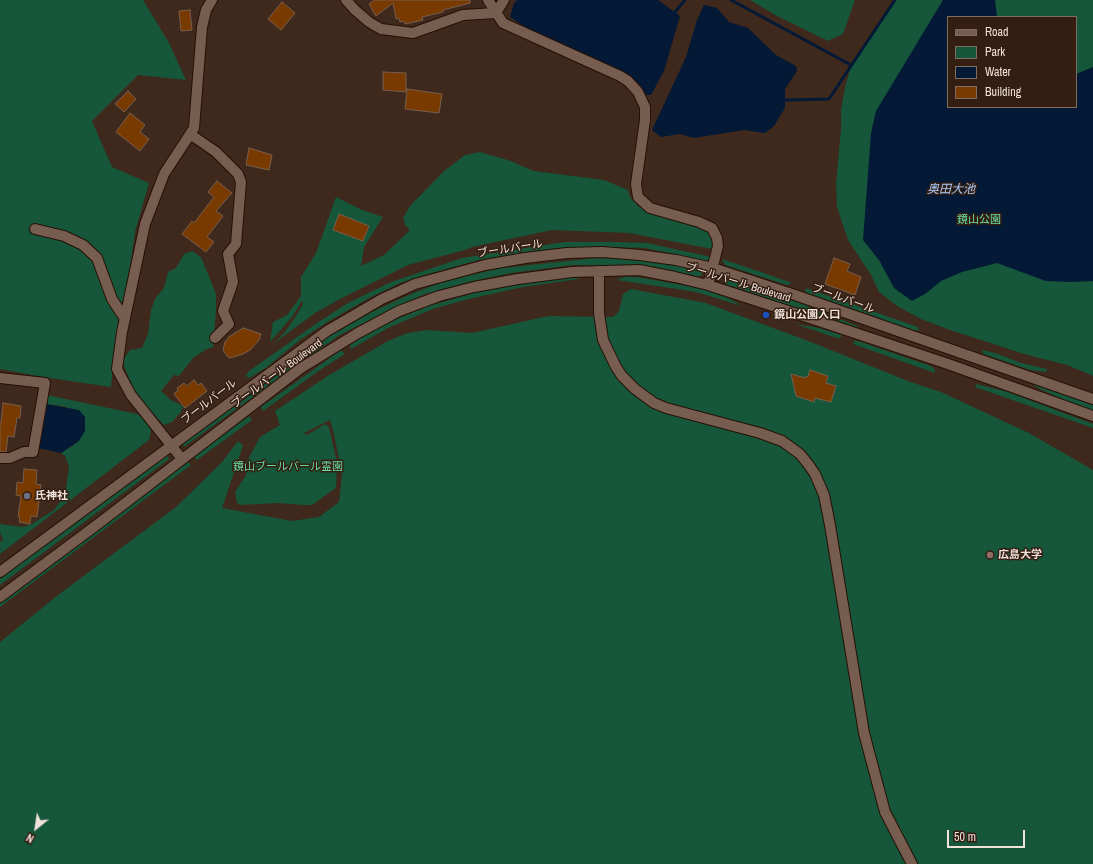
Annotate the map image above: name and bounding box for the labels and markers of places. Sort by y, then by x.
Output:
place label: 鏡山公園入口 [774,308,840,322]
marker: 鏡山公園入口 [761,310,771,320]
place label: 氏神社 [35,489,68,503]
marker: 氏神社 [22,491,32,501]
place label: 広島大学 [998,548,1042,562]
marker: 広島大学 [985,550,995,560]

